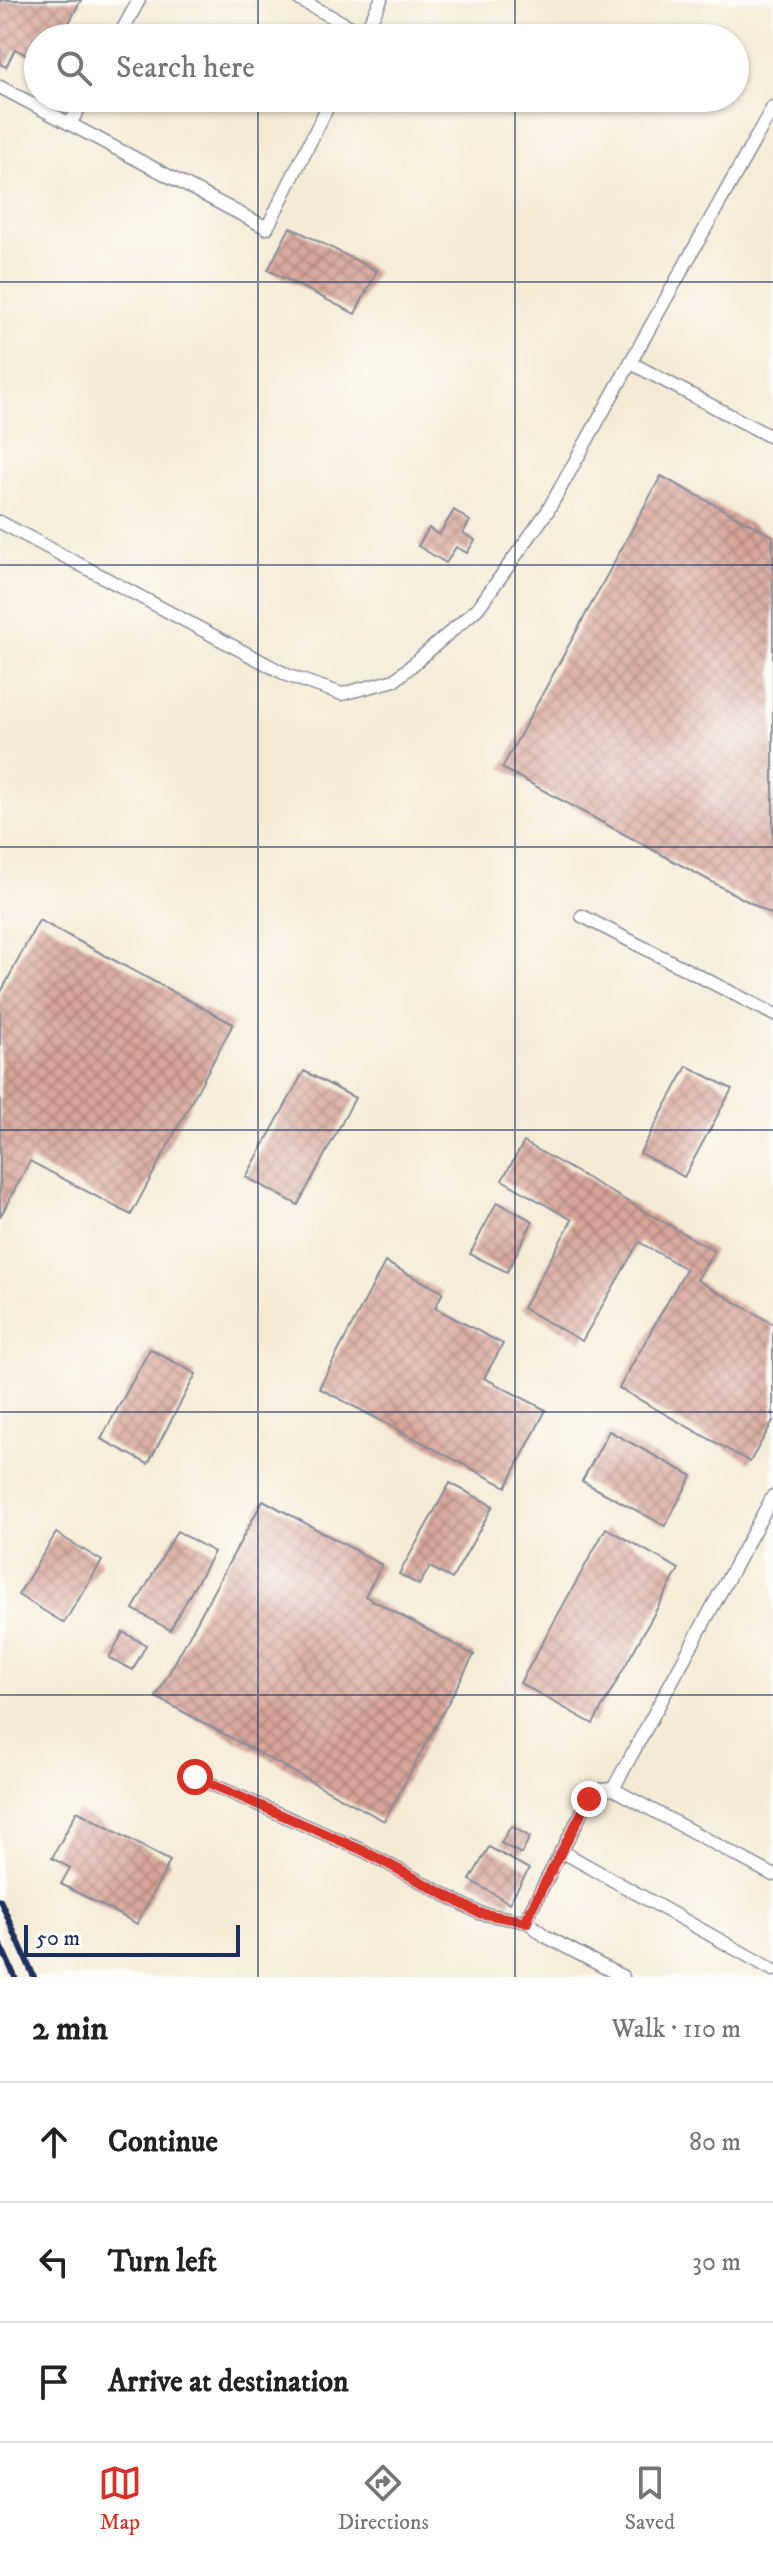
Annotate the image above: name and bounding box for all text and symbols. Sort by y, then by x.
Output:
search box [24,24,749,112]
icon: search [52,46,96,90]
text: Search here [116,50,255,87]
route start [177,1759,213,1795]
route end [571,1781,607,1817]
scale bar [24,1921,240,1957]
text: 50 m [36,1925,80,1952]
text: 2 min [32,2008,108,2050]
text: Walk · 110 m [611,2013,741,2046]
icon: ahead [32,2120,76,2164]
text: Continue [108,2124,218,2161]
text: 80 m [689,2126,741,2159]
icon: left [32,2240,76,2284]
text: Turn left [108,2244,217,2281]
text: 30 m [692,2246,741,2279]
icon: arrive [32,2360,76,2404]
text: Arrive at destination [108,2364,349,2401]
tab: Map [98,2461,142,2536]
tab: Directions [338,2461,429,2536]
tab: Saved [625,2461,675,2536]

